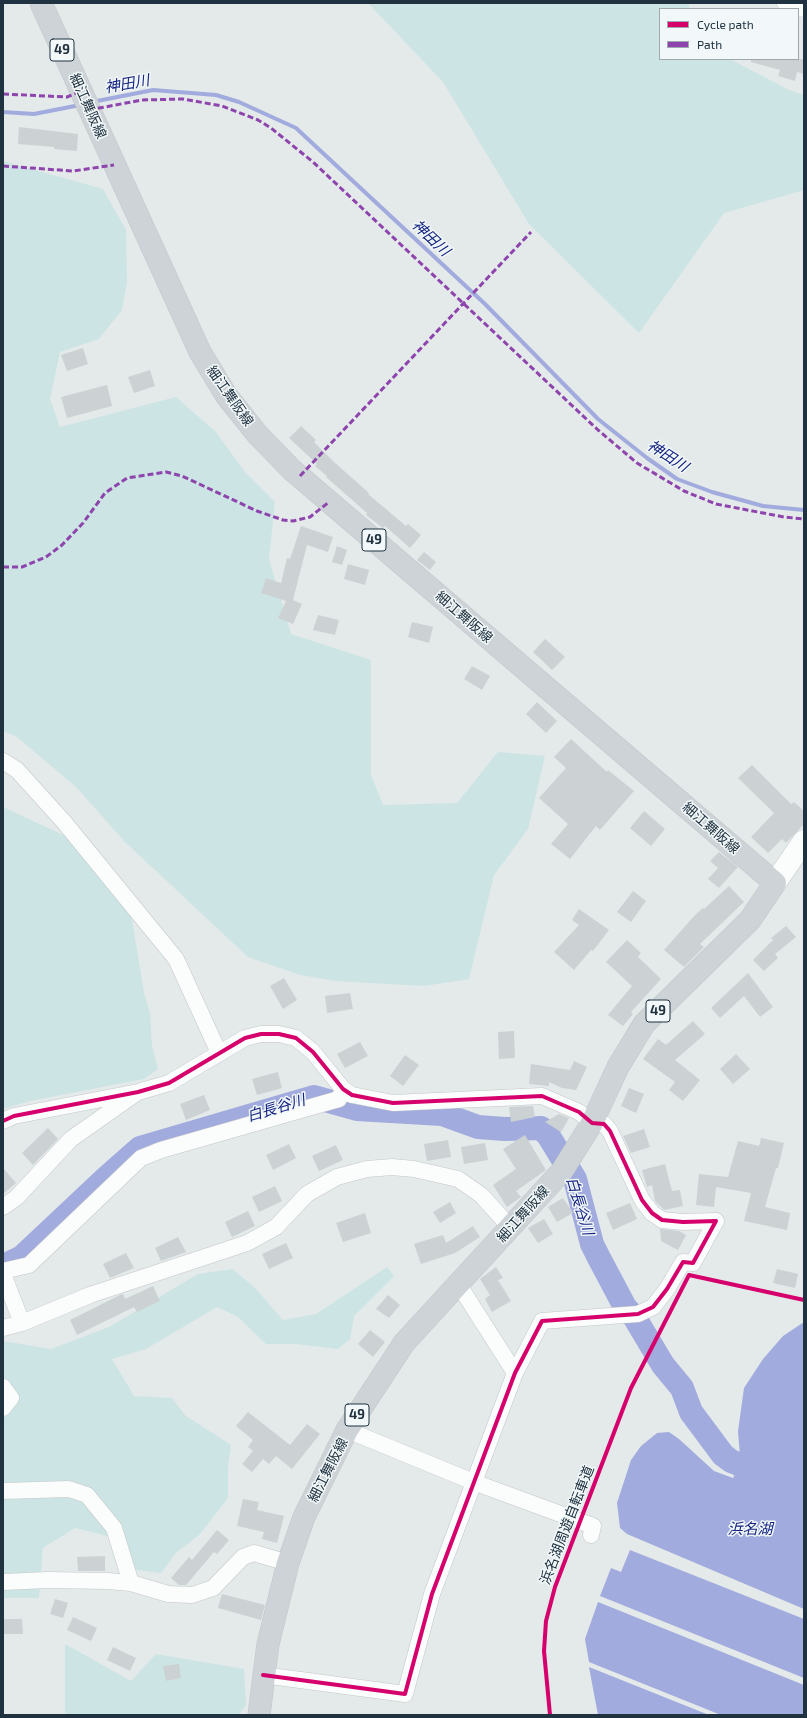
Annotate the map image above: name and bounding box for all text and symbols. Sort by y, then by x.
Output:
legend [659,8,799,60]
text: Cycle path [697,17,754,31]
text: Path [697,37,722,51]
road number: 49 [50,39,74,61]
street label: 細江舞阪線 [66,71,110,141]
water label: 神田川 [103,71,151,97]
water label: 神田川 [408,216,454,260]
street label: 細江舞阪線 [203,363,257,429]
water label: 神田川 [644,436,692,476]
road number: 49 [362,529,386,551]
street label: 細江舞阪線 [432,588,496,646]
street label: 細江舞阪線 [679,799,743,857]
road number: 49 [646,1000,670,1022]
water label: 白長谷川 [245,1091,307,1125]
water label: 白長谷川 [563,1175,597,1237]
street label: 細江舞阪線 [493,1182,553,1246]
road number: 49 [345,1404,369,1426]
street label: 細江舞阪線 [305,1435,351,1505]
street label: 浜名湖周遊自転車道 [537,1463,597,1587]
water label: 浜名湖 [728,1520,772,1538]

